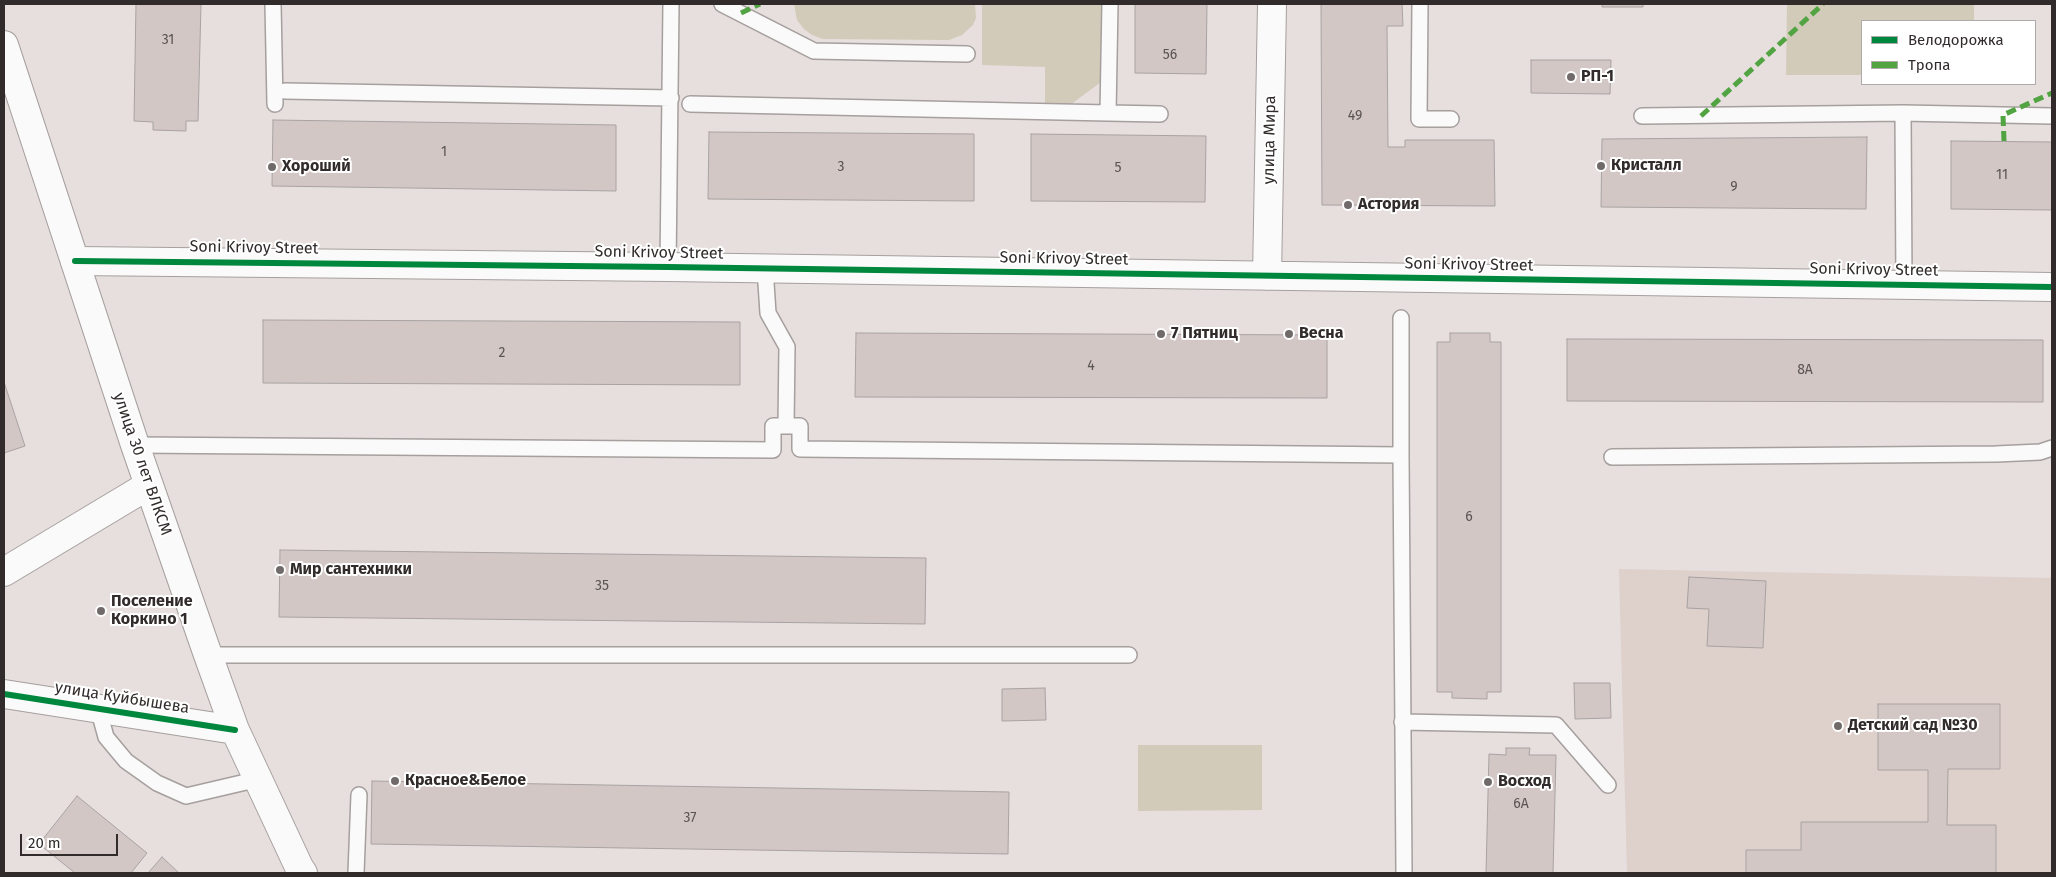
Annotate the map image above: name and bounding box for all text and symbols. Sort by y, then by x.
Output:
legend [1861,20,2036,85]
text: Велодорожка [1908,31,2004,49]
house number: 31 [162,32,174,48]
house number: 56 [1163,47,1177,63]
text: Тропа [1908,56,1950,74]
place label: РП-1 [1581,67,1614,87]
marker: РП-1 [1565,71,1577,83]
street label: улица Мира [1260,95,1280,185]
house number: 49 [1348,108,1362,124]
house number: 1 [441,144,447,160]
place label: Кристалл [1611,156,1682,176]
place label: Хороший [282,157,351,177]
house number: 3 [838,159,844,175]
house number: 5 [1114,160,1122,176]
marker: Кристалл [1595,160,1607,172]
marker: Хороший [266,161,278,173]
house number: 11 [1996,167,2008,183]
house number: 9 [1730,179,1738,195]
place label: Астория [1358,195,1420,215]
marker: Астория [1342,199,1354,211]
street label: Soni Krivoy Street [189,237,319,259]
street label: Soni Krivoy Street [594,242,724,264]
street label: Soni Krivoy Street [999,248,1129,270]
street label: Soni Krivoy Street [1404,254,1534,276]
street label: Soni Krivoy Street [1809,259,1939,281]
place label: 7 Пятниц [1171,324,1238,344]
place label: Весна [1299,324,1344,344]
marker: 7 Пятниц [1155,328,1167,340]
marker: Весна [1283,328,1295,340]
house number: 2 [499,345,505,361]
house number: 4 [1087,358,1095,374]
house number: 8А [1797,362,1813,378]
street label: улица 30 лет ВЛКСМ [109,390,175,538]
house number: 6 [1465,509,1473,525]
place label: Мир сантехники [290,560,412,580]
marker: Мир сантехники [274,564,286,576]
house number: 35 [595,578,609,594]
place label: Поселение Коркино 1 [111,592,193,630]
marker: Поселение Коркино 1 [95,605,107,617]
street label: улица Куйбышева [54,678,190,718]
place label: Детский сад №30 [1848,716,1978,736]
marker: Детский сад №30 [1832,720,1844,732]
place label: Красное&Белое [405,771,526,791]
place label: Восход [1498,772,1551,792]
marker: Красное&Белое [389,775,401,787]
marker: Восход [1482,776,1494,788]
house number: 6А [1513,796,1529,812]
house number: 37 [683,810,697,826]
scale bar [22,824,120,856]
text: 20 m [28,834,61,852]

